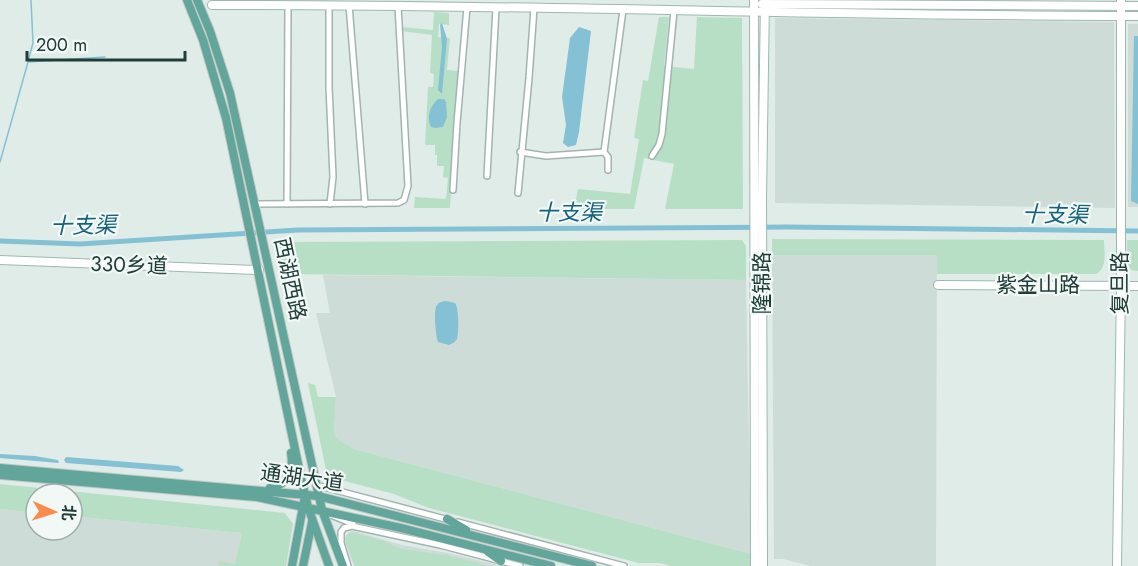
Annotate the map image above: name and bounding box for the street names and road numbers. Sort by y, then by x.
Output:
street label: 西湖西路 [267,235,313,323]
street label: 330乡道 [90,249,168,281]
street label: 隆锦路 [747,252,777,315]
street label: 复旦路 [1105,252,1135,315]
street label: 紫金山路 [996,270,1080,300]
street label: 通湖大道 [258,457,346,499]

